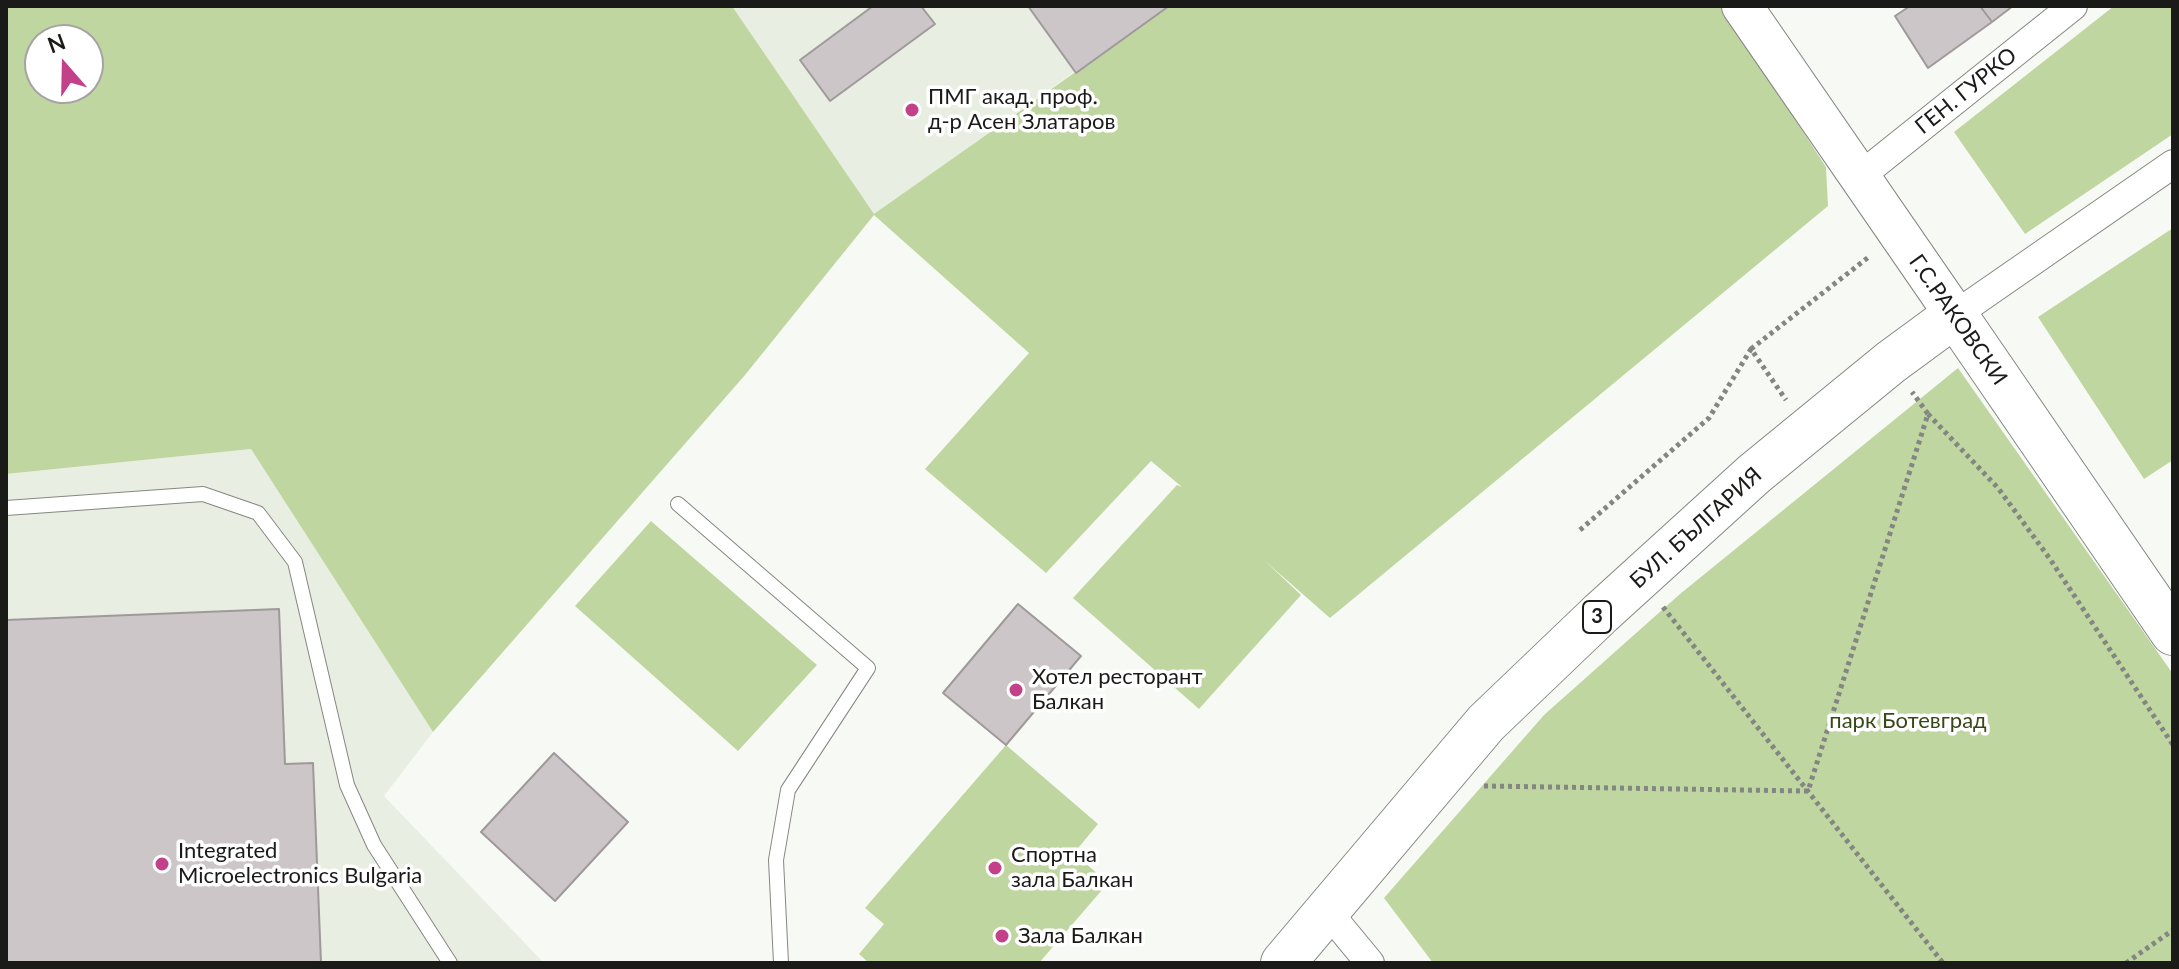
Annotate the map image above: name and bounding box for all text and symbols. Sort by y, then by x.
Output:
north arrow [24,24,104,104]
text: N [44,27,69,58]
street label: ГЕН. ГУРКО [1910,42,2022,140]
place label: ПМГ акад. проф. д-р Асен Златаров [928,84,1115,136]
marker: ПМГ акад. проф. д-р Асен Златаров [903,101,921,119]
street label: Г.С.РАКОВСКИ [1903,250,2013,390]
street label: БУЛ. БЪЛГАРИЯ [1625,462,1767,594]
road number: 3 [1583,601,1611,633]
place label: Хотел ресторант Балкан [1032,664,1203,716]
marker: Хотел ресторант Балкан [1007,681,1025,699]
park label: парк Ботевград [1829,708,1987,734]
place label: Integrated Microelectronics Bulgaria [178,838,422,890]
place label: Спортна зала Балкан [1011,842,1133,894]
marker: Integrated Microelectronics Bulgaria [153,855,171,873]
marker: Спортна зала Балкан [986,859,1004,877]
place label: Зала Балкан [1018,923,1143,949]
marker: Зала Балкан [993,927,1011,945]

